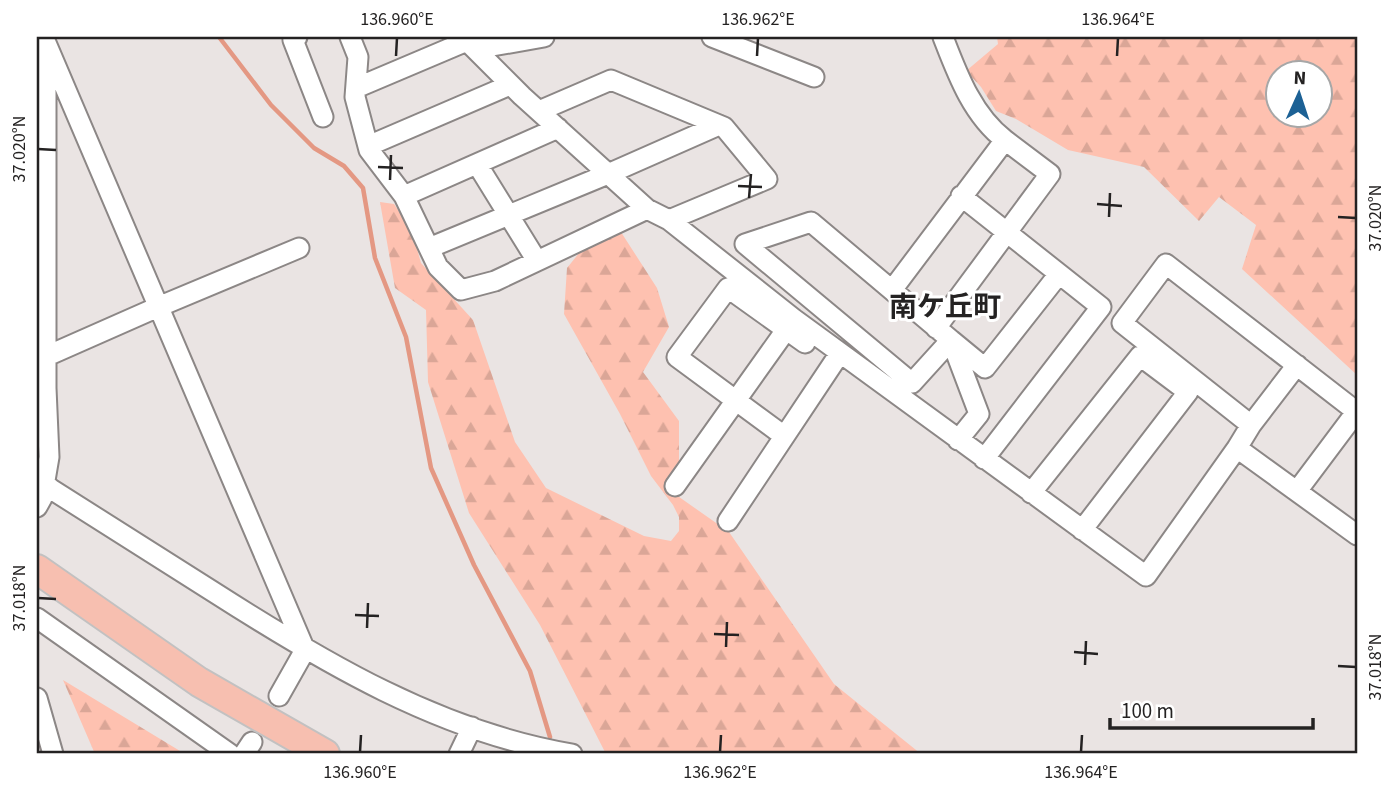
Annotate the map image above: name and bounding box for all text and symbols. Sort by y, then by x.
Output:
text: 136.960°E [360,7,434,32]
text: 136.962°E [721,7,795,32]
text: 136.964°E [1081,7,1155,32]
north arrow [1264,60,1334,130]
text: N [1293,65,1307,92]
text: 37.020°N [7,116,32,182]
text: 37.020°N [1363,185,1388,251]
district label: 南ケ丘町 [889,287,1001,327]
text: 37.018°N [7,565,32,631]
text: 37.018°N [1363,634,1388,700]
scale bar [1110,686,1314,730]
text: 100 m [1121,696,1174,726]
text: 136.960°E [323,760,397,785]
text: 136.962°E [683,760,757,785]
text: 136.964°E [1044,760,1118,785]

